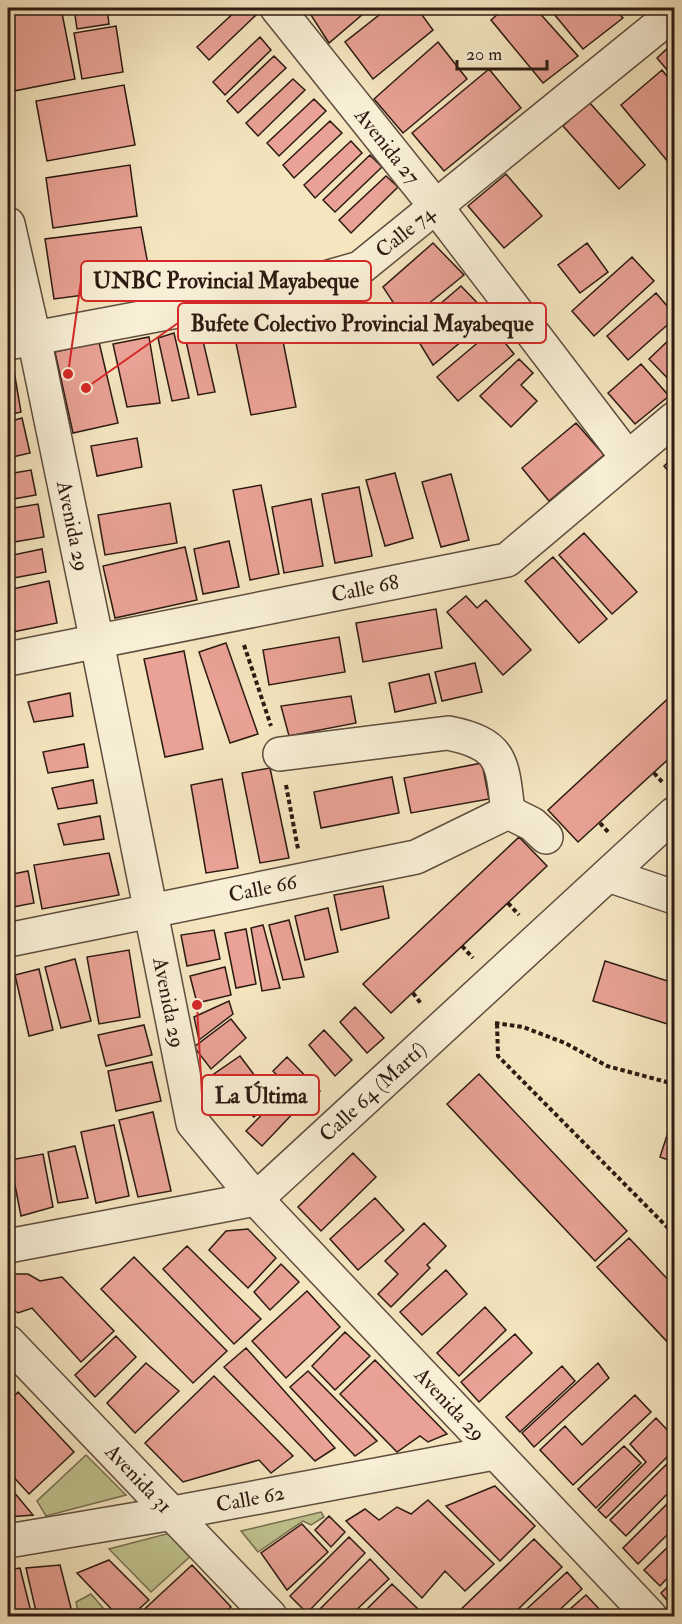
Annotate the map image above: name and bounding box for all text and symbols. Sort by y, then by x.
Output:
scale bar [457,33,547,71]
text: 20 m [466,43,502,66]
street label: Avenida 27 [348,102,427,190]
street label: Calle 74 [370,199,441,264]
callout: UNBC Provincial Mayabeque [81,261,371,301]
text: UNBC Provincial Mayabeque [93,267,360,296]
callout: Bufete Colectivo Provincial Mayabeque [178,303,546,343]
text: Bufete Colectivo Provincial Mayabeque [190,310,534,339]
street label: Avenida 29 [50,477,95,574]
street label: Calle 68 [329,568,401,608]
street label: Calle 66 [226,868,301,908]
street label: Avenida 29 [147,954,191,1050]
street label: Calle 64 (Martí) [313,1036,432,1148]
callout: La Última [202,1075,319,1115]
text: La Última [215,1080,308,1110]
street label: Avenida 29 [408,1361,491,1447]
street label: Avenida 31 [99,1438,178,1519]
street label: Calle 62 [214,1479,287,1518]

